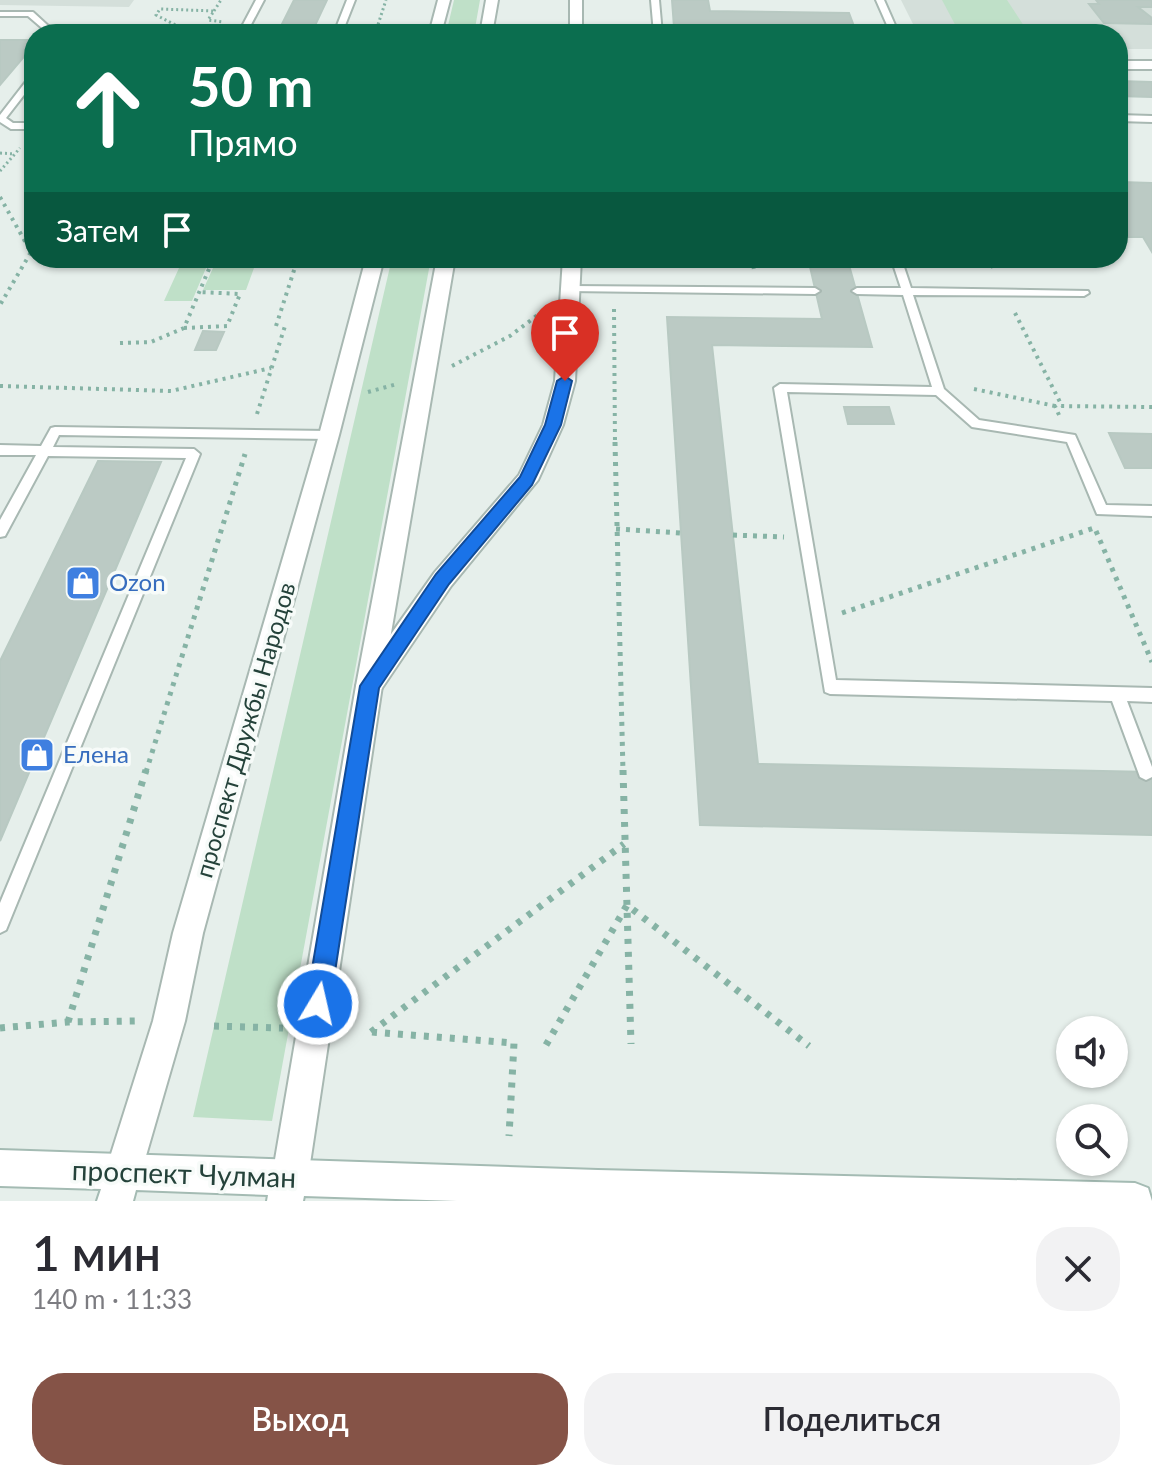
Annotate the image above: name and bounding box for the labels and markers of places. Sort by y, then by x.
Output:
pin [531,299,599,381]
shop icon: Ozon [64,564,102,602]
place label: Ozon [109,567,166,596]
shop icon: Елена [18,736,56,774]
place label: Елена [63,739,129,768]

